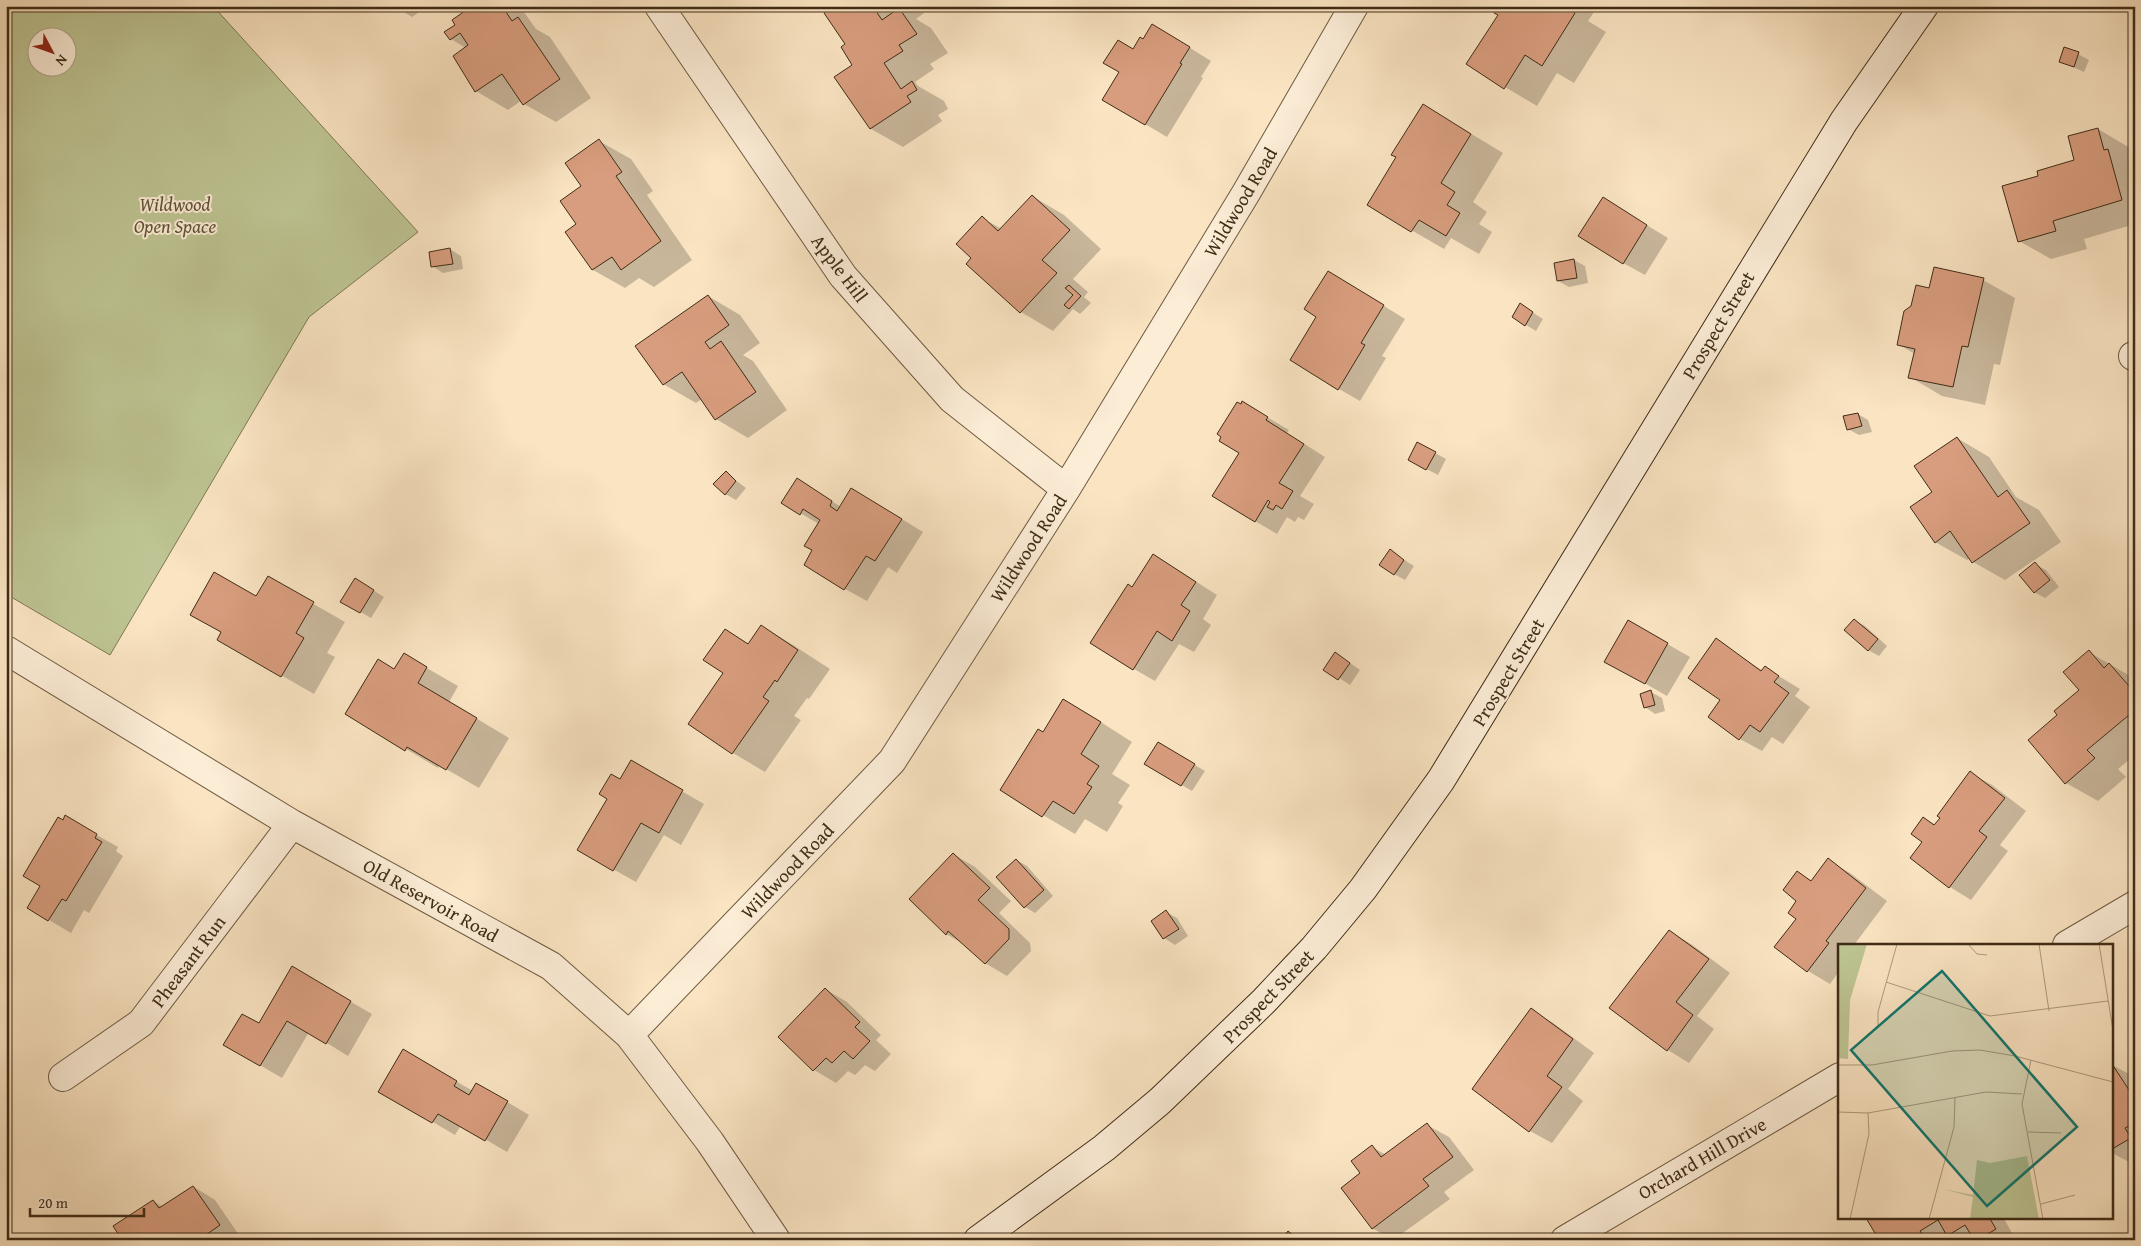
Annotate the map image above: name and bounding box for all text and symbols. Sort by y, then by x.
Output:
north arrow [28,28,78,78]
text: N [51,50,72,71]
street label: Wildwood Road [1196,141,1284,262]
park label: Wildwood Open Space [134,190,217,240]
street label: Apple Hill [805,228,875,308]
street label: Prospect Street [1675,265,1761,384]
street label: Wildwood Road [983,488,1074,607]
street label: Prospect Street [1465,612,1551,731]
street label: Wildwood Road [734,816,841,925]
street label: Old Reservoir Road [358,851,505,949]
street label: Pheasant Run [144,909,232,1013]
street label: Prospect Street [1216,942,1320,1049]
inset map [1838,944,2114,1218]
street label: Orchard Hill Drive [1633,1110,1772,1206]
scale bar [30,1186,144,1218]
text: 20 m [38,1192,69,1213]

